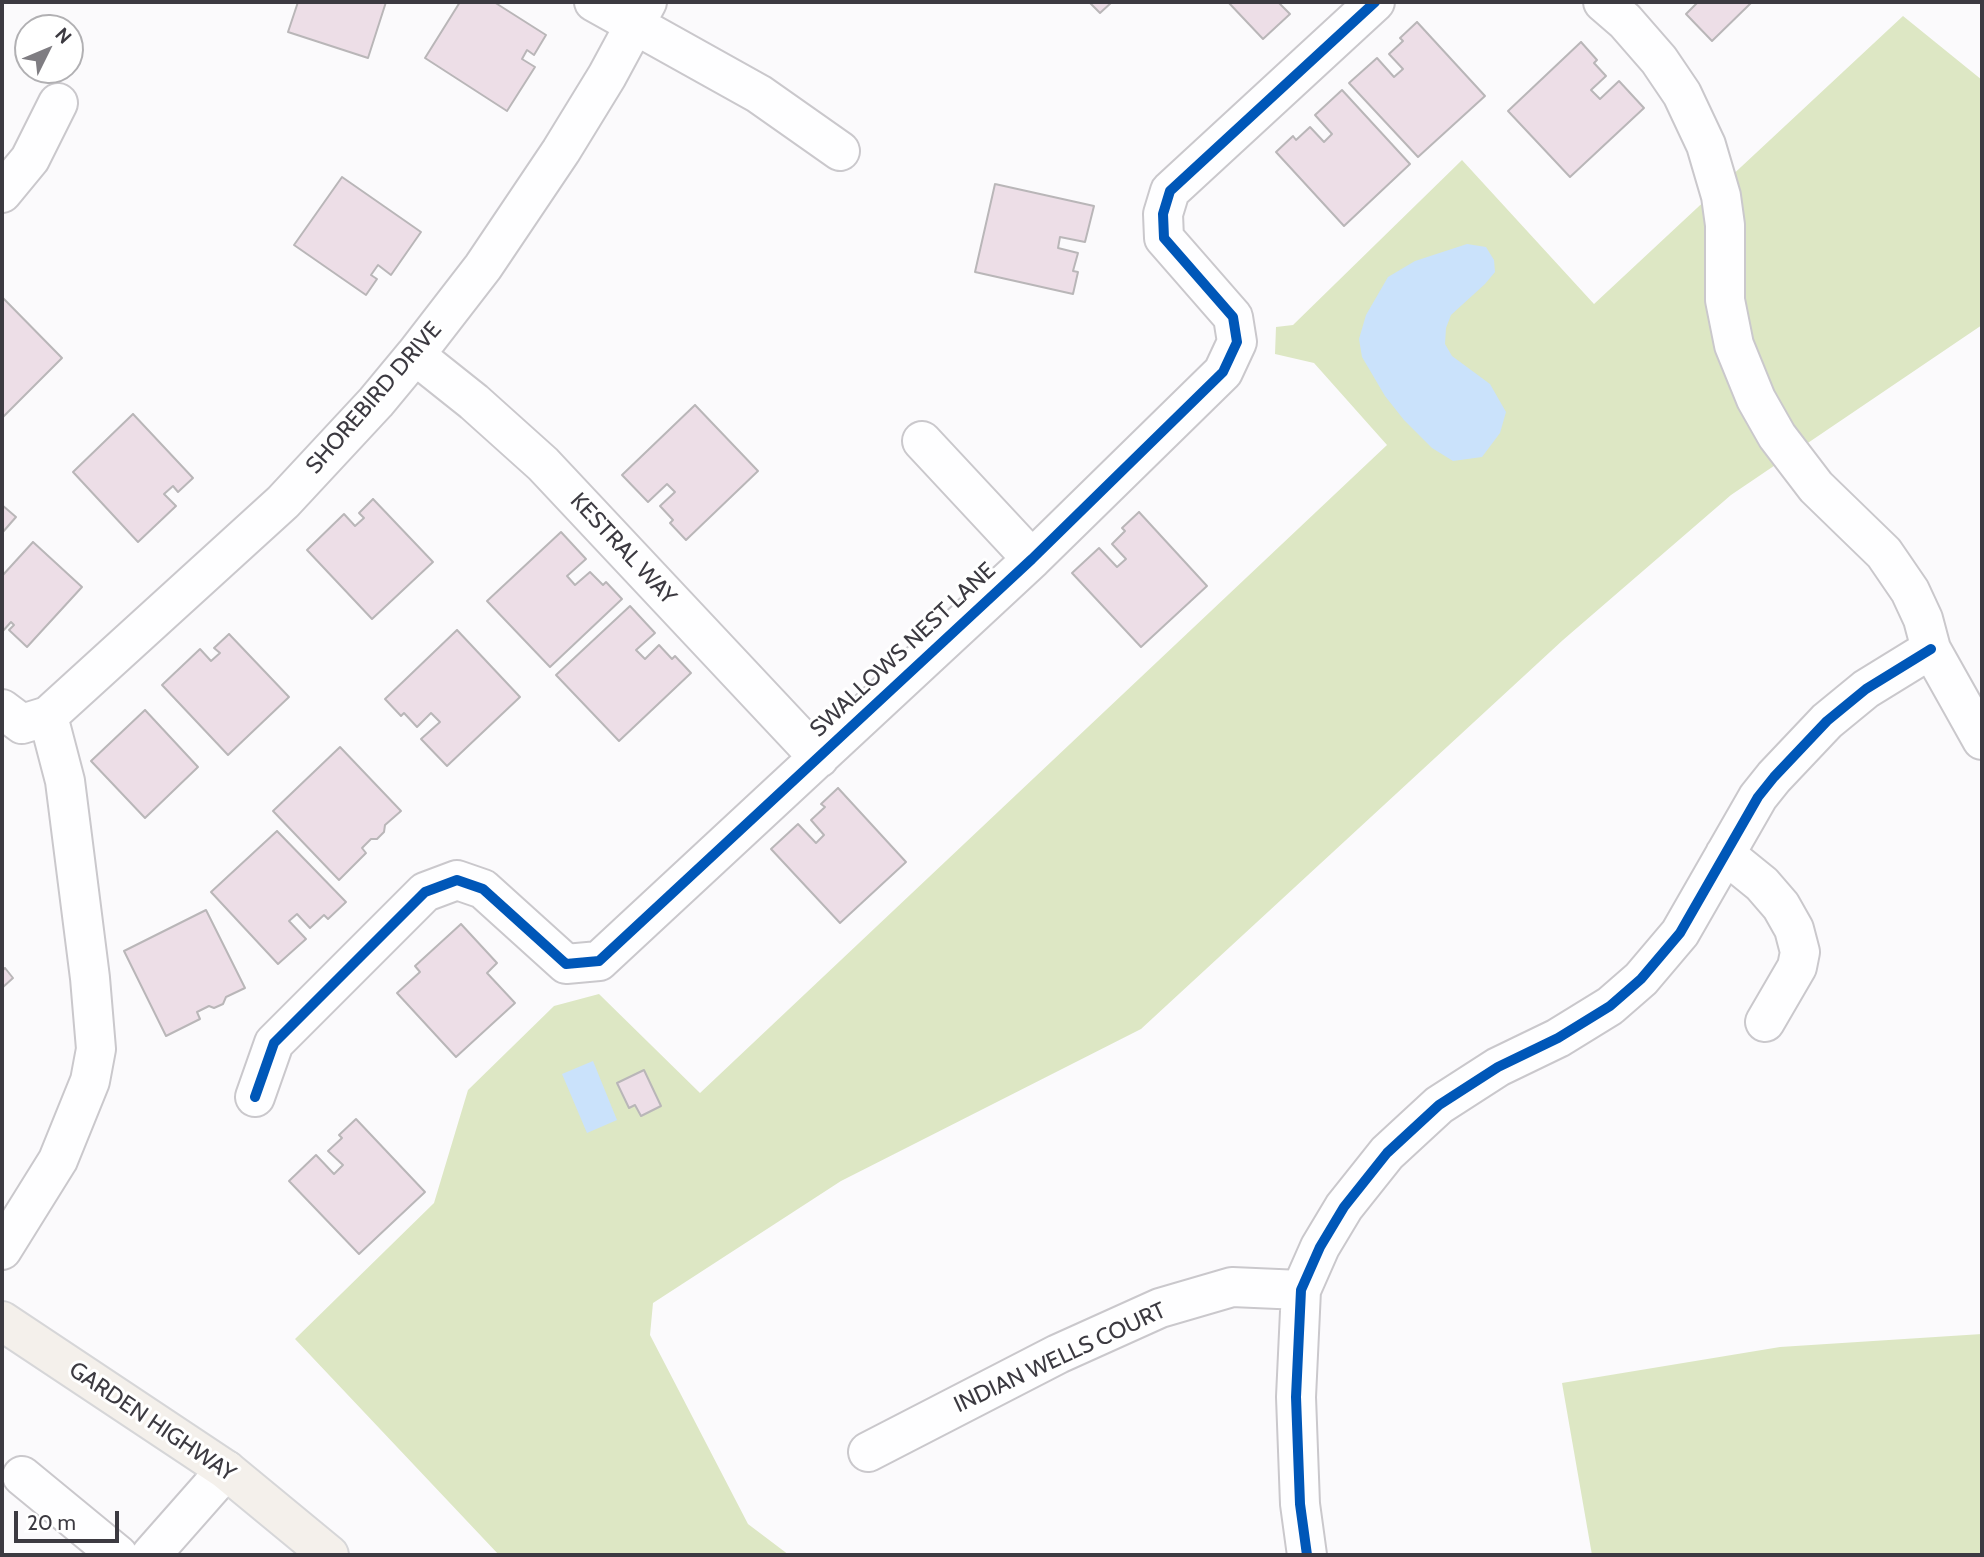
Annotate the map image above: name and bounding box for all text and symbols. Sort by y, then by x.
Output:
north arrow [14,14,84,84]
text: N [50,23,76,48]
street label: SHOREBIRD DRIVE [300,316,448,480]
street label: KESTRAL WAY [564,487,682,611]
street label: SWALLOWS NEST LANE [805,557,1001,743]
street label: INDIAN WELLS COURT [950,1297,1170,1419]
street label: GARDEN HIGHWAY [64,1356,240,1488]
scale bar [18,1498,122,1542]
text: 20 m [27,1510,76,1535]

